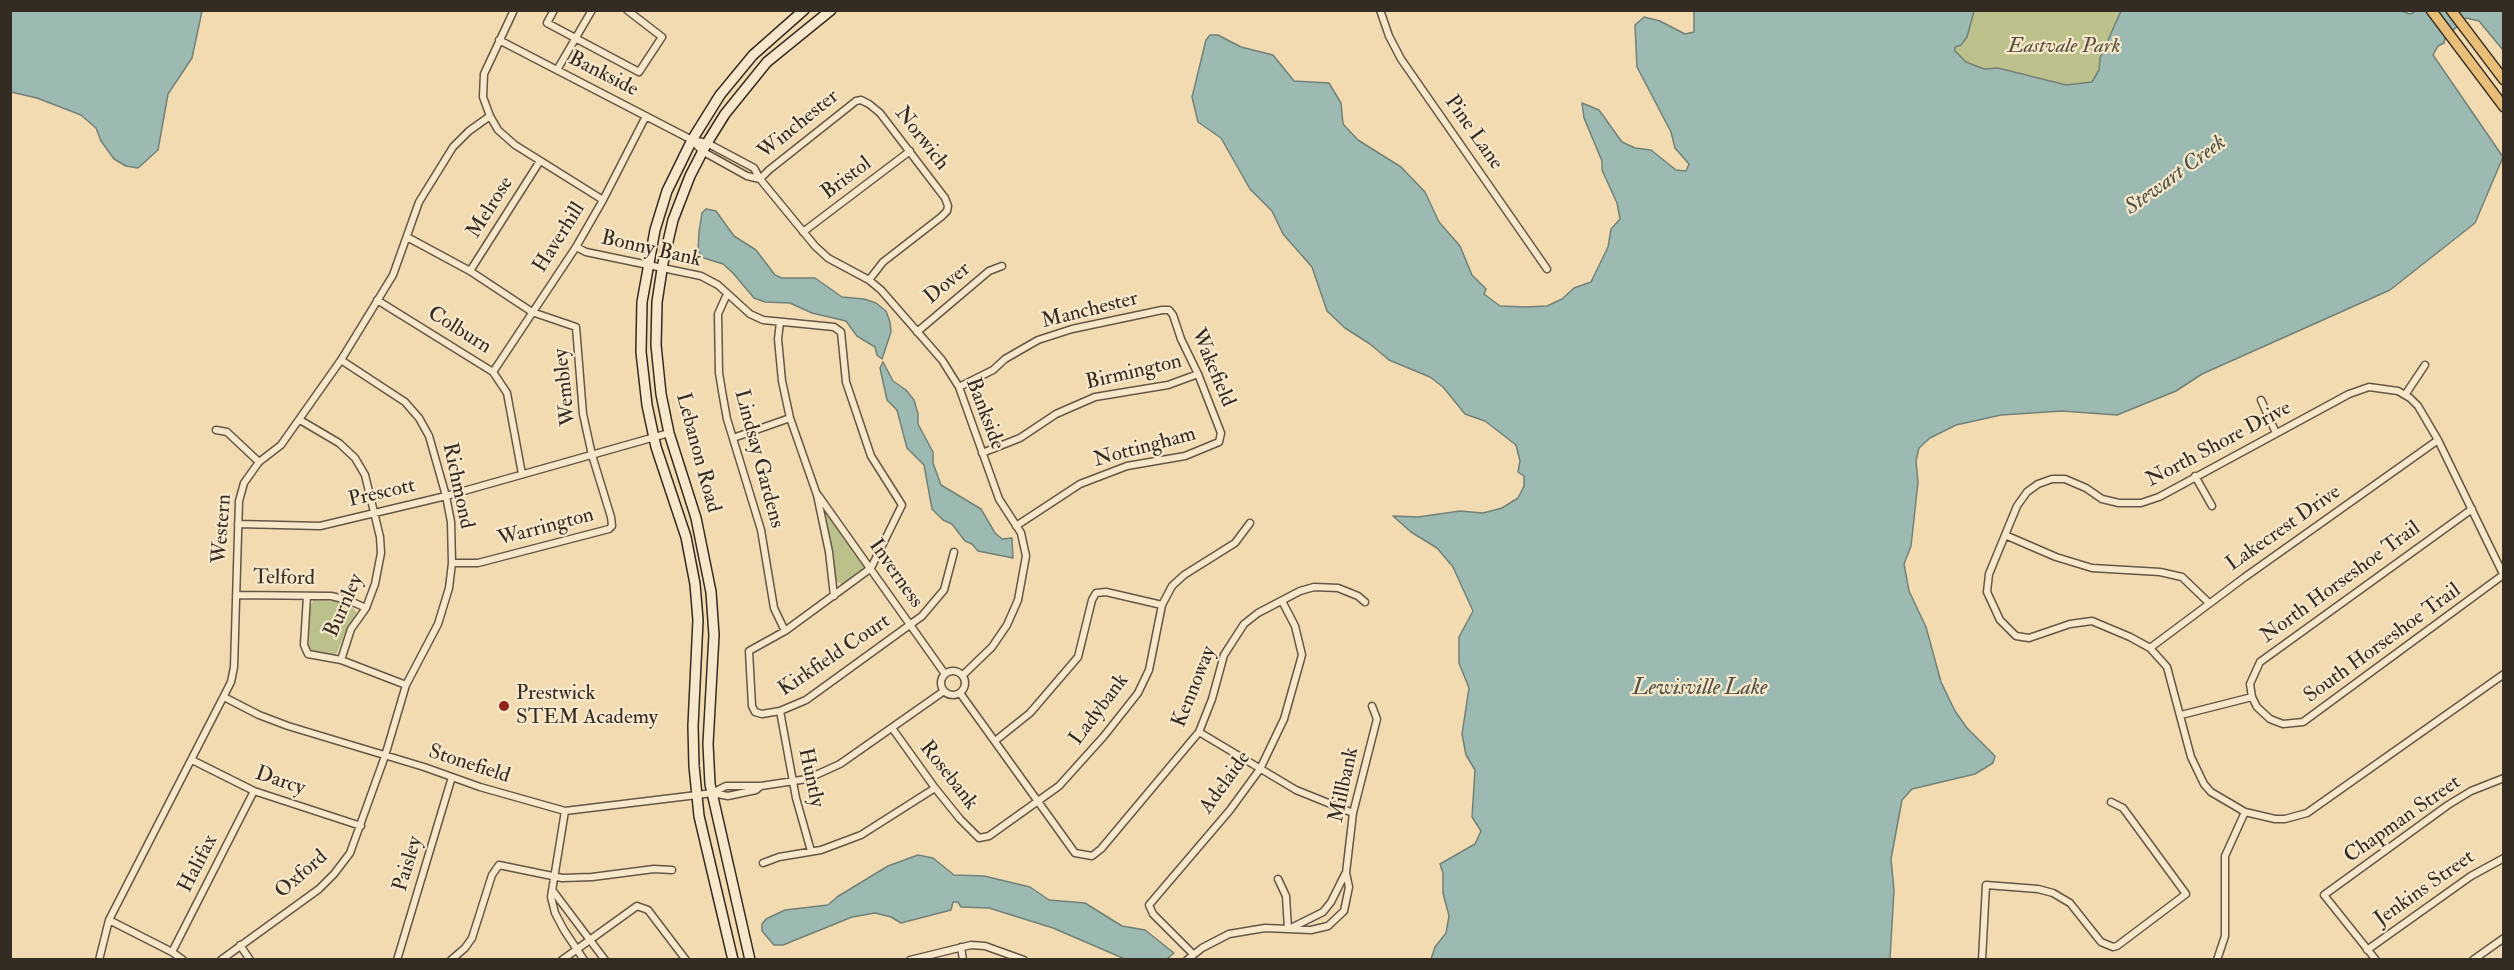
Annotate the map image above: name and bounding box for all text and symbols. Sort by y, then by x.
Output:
park label: Eastvale Park [2008,34,2120,60]
street label: Bankside [564,47,642,103]
street label: Winchester [754,85,844,165]
street label: Pine Lane [1438,91,1508,175]
street label: Norwich [888,102,954,176]
water label: Stewart Creek [2120,130,2232,222]
street label: Bristol [817,152,877,206]
street label: Melrose [462,173,520,243]
street label: Haverhill [529,198,591,278]
street label: Bonny Bank [598,226,704,274]
street label: Dover [920,257,976,311]
street label: Manchester [1039,287,1141,335]
street label: Colburn [422,302,496,360]
street label: Wakefield [1184,325,1240,411]
street label: Wembley [549,347,583,427]
street label: Birmington [1084,350,1184,396]
street label: Bankside [959,375,1009,453]
street label: Lindsay Gardens [727,387,789,531]
street label: Lebanon Road [669,390,725,516]
street label: North Shore Drive [2142,396,2296,494]
street label: Nottingham [1091,422,1199,474]
street label: Richmond [436,441,478,531]
street label: Prescott [346,474,418,514]
street label: Lakecrest Drive [2222,480,2346,578]
street label: Western [208,493,238,565]
street label: Warrington [495,503,597,553]
street label: North Horseshoe Trail [2256,517,2426,649]
street label: Inverness [862,535,928,613]
street label: Telford [253,566,315,592]
street label: Burnley [320,570,370,642]
street label: South Horseshoe Trail [2300,579,2466,709]
street label: Kirkfield Court [774,609,896,703]
street label: Kennoway [1167,643,1223,731]
street label: Ladybank [1065,669,1135,751]
water label: Lewisville Lake [1633,676,1767,702]
place label: Prestwick STEM Academy [516,681,658,731]
marker: Prestwick STEM Academy [497,699,511,713]
street label: Rosebank [913,736,983,816]
street label: Stonefield [425,740,513,790]
street label: Millbank [1325,745,1365,825]
street label: Huntly [791,746,829,810]
street label: Adelaide [1195,747,1257,819]
street label: Darcy [252,762,308,802]
street label: Chapman Street [2340,771,2466,869]
street label: Halifax [174,831,224,897]
street label: Paisley [389,833,429,895]
street label: Oxford [271,845,333,905]
street label: Jenkins Street [2370,845,2480,933]

